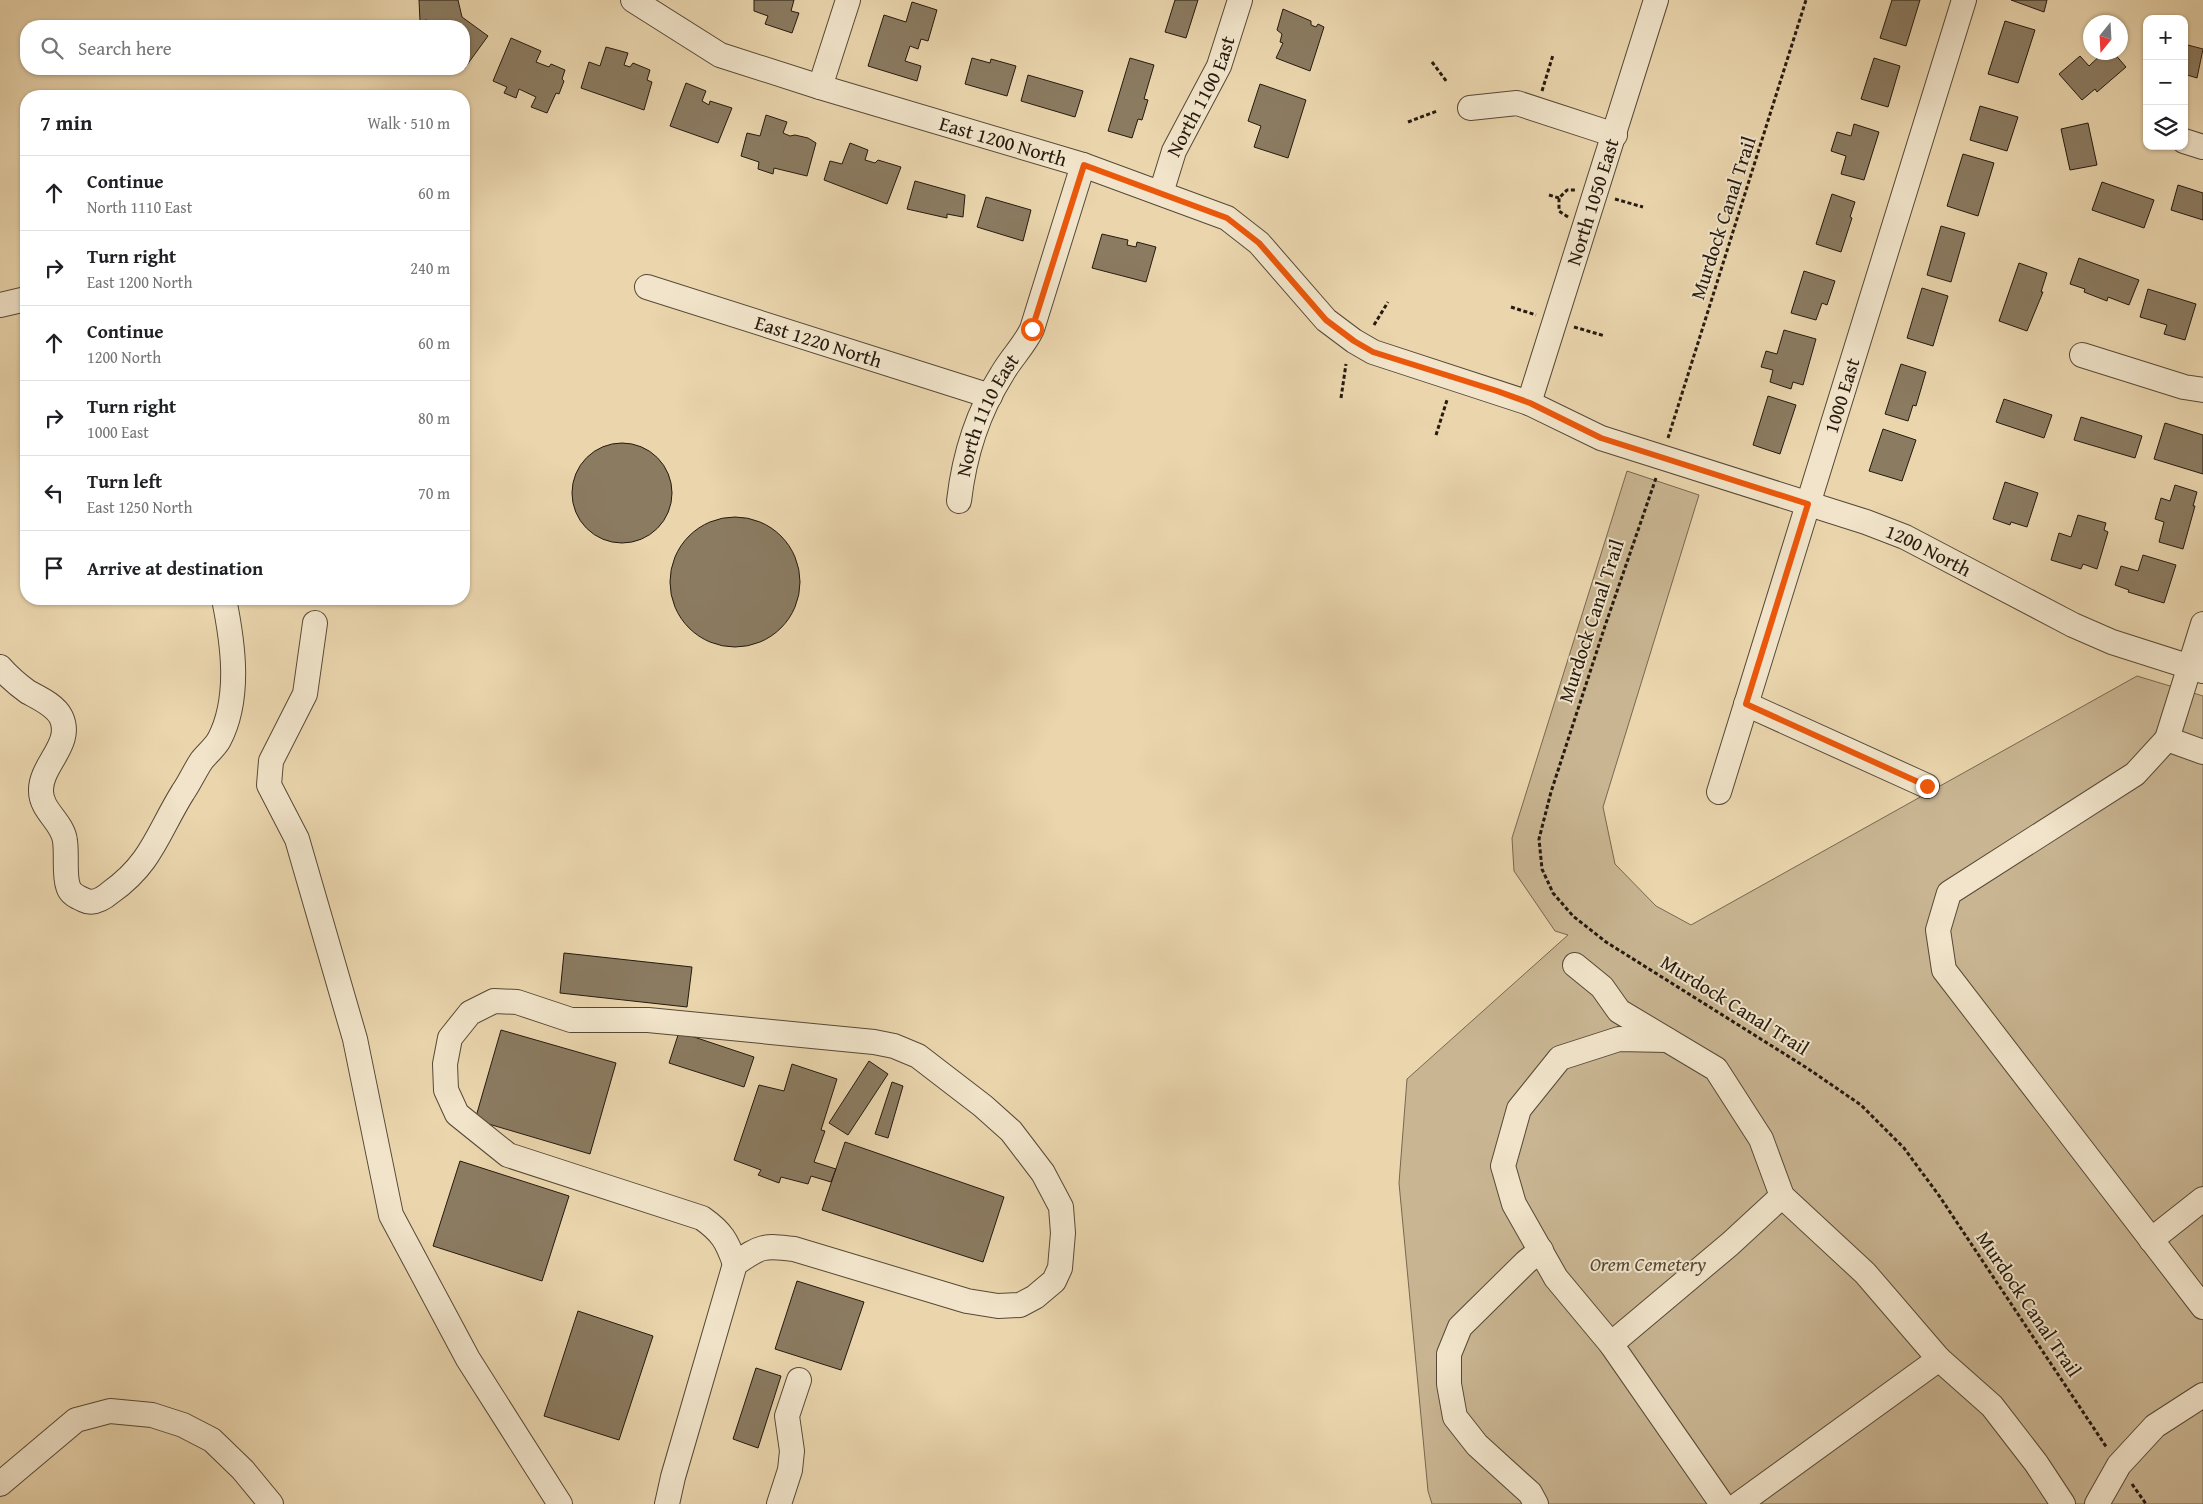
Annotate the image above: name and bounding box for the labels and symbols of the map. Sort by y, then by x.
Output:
north arrow [2083,15,2128,60]
street label: North 1100 East [1158,32,1242,162]
street label: East 1200 North [936,108,1071,173]
street label: Murdock Canal Trail [1682,132,1763,303]
street label: North 1050 East [1558,134,1626,269]
street label: East 1220 North [751,307,886,375]
route start [1021,318,1044,341]
street label: North 1110 East [948,347,1025,479]
street label: 1000 East [1816,354,1866,437]
street label: 1200 North [1882,516,1977,583]
street label: Murdock Canal Trail [1550,535,1631,706]
route end [1916,775,1939,798]
street label: Murdock Canal Trail [1655,947,1815,1062]
street label: Murdock Canal Trail [1970,1225,2089,1383]
park label: Orem Cemetery [1590,1249,1706,1278]

